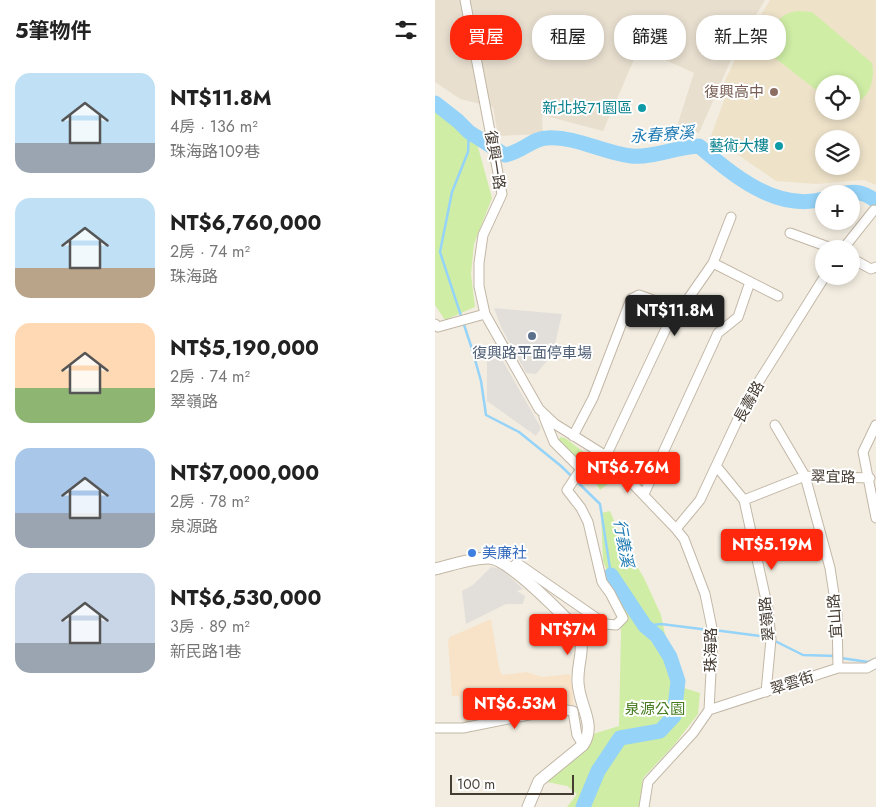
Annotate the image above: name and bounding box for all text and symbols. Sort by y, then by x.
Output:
chip: 買屋 [450,15,522,60]
chip: 租屋 [532,15,604,60]
chip: 篩選 [614,15,686,60]
chip: 新上架 [696,15,786,60]
text: 5筆物件 [15,16,92,46]
icon: filters [392,16,420,44]
map controls [815,75,860,285]
button: locate [815,75,860,120]
place label: 復興高中 [704,81,764,103]
text: NT$11.8M [170,83,272,113]
marker: 復興高中 [768,86,780,98]
icon: home [55,93,115,153]
place label: 新北投71園區 [542,97,632,119]
marker: 新北投71園區 [636,102,648,114]
text: 4房 · 136 m² [170,115,258,138]
water label: 永春寮溪 [629,121,697,148]
street label: 復興一路 [479,129,511,191]
button: layers [815,130,860,175]
place label: 藝術大樓 [709,135,769,157]
text: 珠海路109巷 [170,140,260,163]
marker: 藝術大樓 [773,140,785,152]
button: + [815,185,860,230]
text: NT$6,760,000 [170,208,322,238]
icon: home [55,218,115,278]
text: 2房 · 74 m² [170,240,250,263]
button: − [815,240,860,285]
text: 珠海路 [170,265,218,288]
pin: NT$11.8M [623,294,727,337]
text: NT$11.8M [636,299,714,322]
marker: 復興路平面停車場 [526,330,538,342]
text: NT$5,190,000 [170,333,319,363]
place label: 復興路平面停車場 [472,342,592,364]
icon: home [55,343,115,403]
text: 2房 · 74 m² [170,365,250,388]
street label: 長壽路 [728,377,770,427]
text: 翠嶺路 [170,390,218,413]
pin: NT$6.76M [576,452,680,494]
text: NT$6.76M [587,456,669,479]
text: NT$7,000,000 [170,458,319,488]
street label: 翠宜路 [810,466,856,488]
icon: home [55,468,115,528]
text: 2房 · 78 m² [170,490,249,513]
text: 泉源路 [170,515,218,538]
water label: 行義溪 [608,517,639,571]
pin: NT$5.19M [720,528,824,571]
text: NT$5.19M [732,533,812,556]
place label: 美廉社 [482,542,527,564]
marker: 美廉社 [466,547,478,559]
text: NT$6,530,000 [170,583,321,613]
icon: home [55,593,115,653]
street label: 宜山路 [822,593,848,639]
street label: 翠嶺路 [754,595,780,643]
pin: NT$7M [533,614,603,656]
text: 3房 · 89 m² [170,615,250,638]
text: NT$7M [540,618,596,641]
street label: 珠海路 [700,627,722,673]
text: 新民路1巷 [170,640,241,663]
street label: 翠雲街 [767,666,817,700]
pin: NT$6.53M [463,688,567,730]
text: NT$6.53M [474,692,556,715]
park label: 泉源公園 [625,698,685,720]
scale bar [450,772,574,795]
text: 100 m [457,774,495,794]

